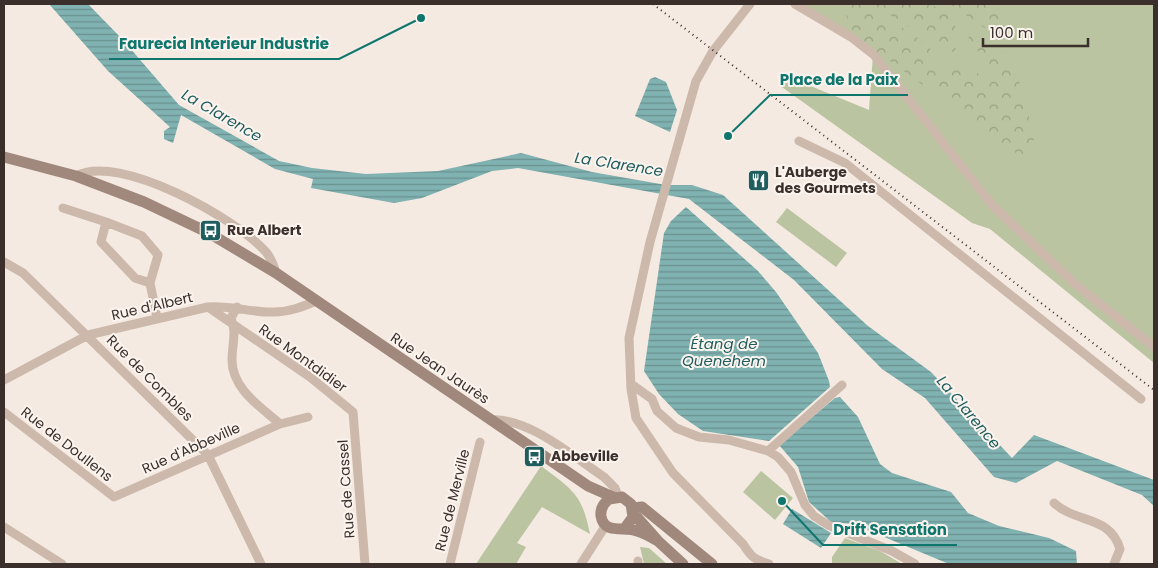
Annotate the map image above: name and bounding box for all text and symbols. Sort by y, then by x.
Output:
scale bar [983,15,1088,47]
text: 100 m [990,22,1033,43]
callout: Faurecia Interieur Industrie [109,29,339,59]
text: Faurecia Interieur Industrie [119,33,329,54]
callout: Place de la Paix [770,65,908,95]
text: Place de la Paix [780,69,899,90]
water label: La Clarence [178,84,266,146]
water label: La Clarence [573,147,665,181]
place label: L'Auberge des Gourmets [775,162,876,198]
restaurant icon: L'Auberge des Gourmets [747,168,771,192]
bus stop icon: Rue Albert [199,218,223,242]
place label: Rue Albert [227,220,302,240]
street label: Rue d'Albert [109,287,195,325]
street label: Rue Montdidier [255,319,351,397]
street label: Rue Jean Jaurès [387,327,493,409]
street label: Rue de Combles [102,330,198,426]
water label: Étang de Quenehem [682,333,766,371]
water label: La Clarence [932,371,1006,453]
street label: Rue de Doullens [17,402,117,486]
street label: Rue d'Abbeville [139,417,244,479]
street label: Rue de Cassel [333,439,359,539]
bus stop icon: Abbeville [523,444,547,468]
place label: Abbeville [551,446,619,466]
street label: Rue de Merville [430,447,474,553]
callout: Drift Sensation [823,515,957,545]
text: Drift Sensation [833,519,947,540]

